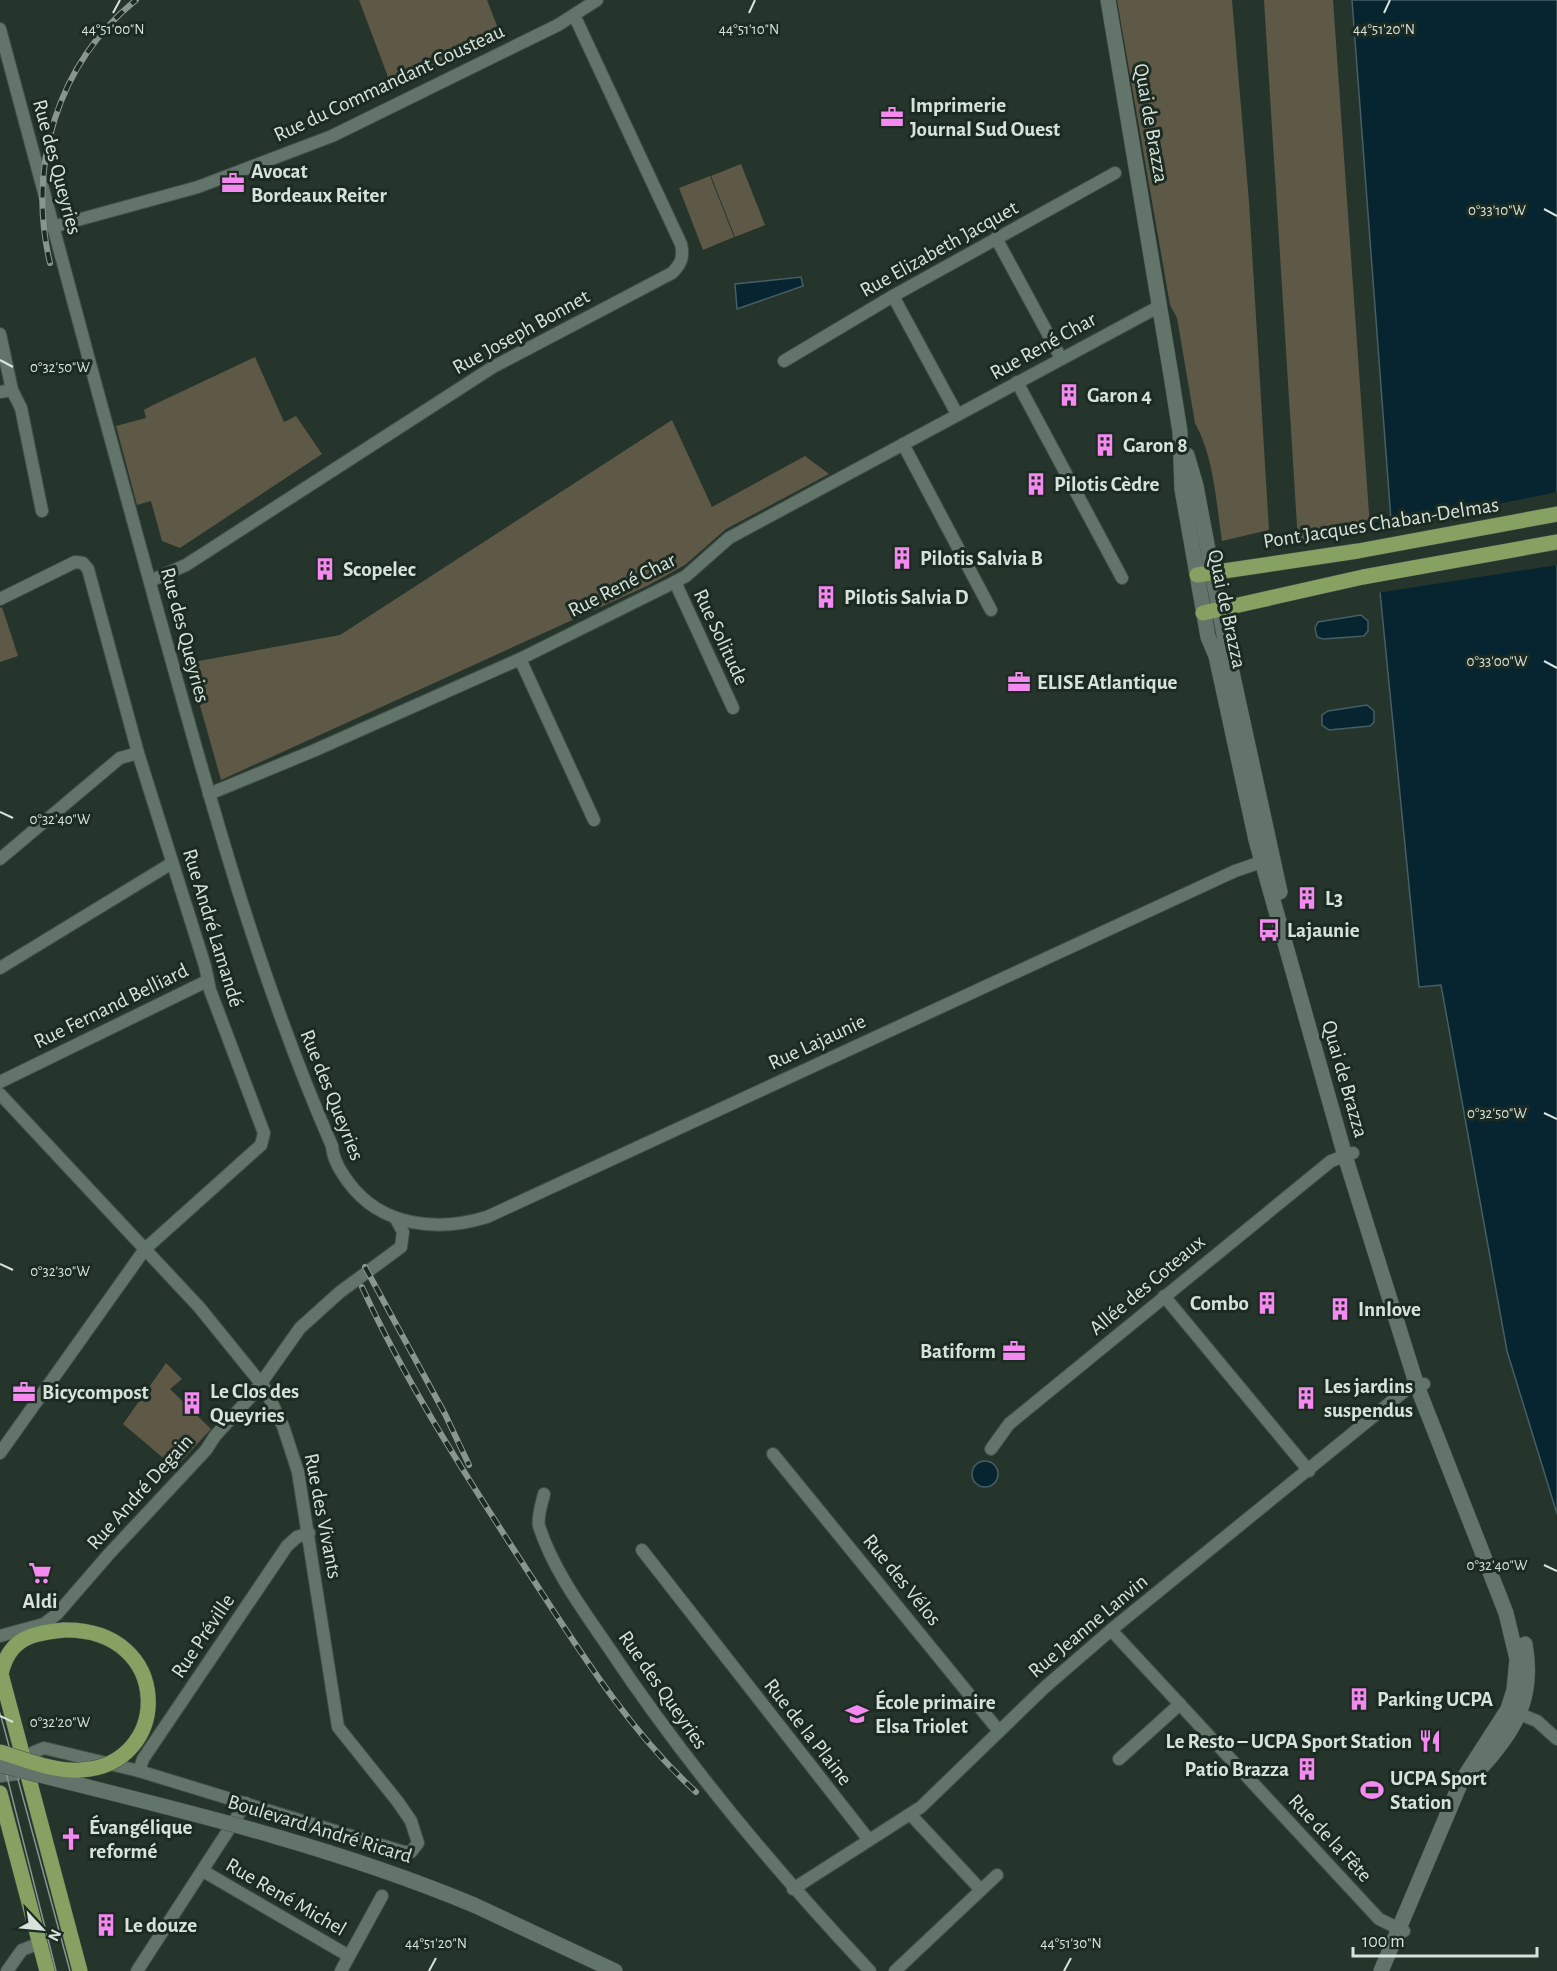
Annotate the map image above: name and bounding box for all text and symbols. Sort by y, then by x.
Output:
street label: Rue du Commandant Cousteau [271,20,508,146]
text: 44°51'00"N [81,22,145,37]
text: 44°51'10"N [719,22,779,37]
text: 44°51'20"N [1353,22,1415,37]
street label: Quai de Brazza [1130,62,1172,185]
place label: Imprimerie Journal Sud Ouest [910,95,1060,140]
street label: Rue des Queyries [29,97,85,237]
office icon: Imprimerie Journal Sud Ouest [879,104,905,130]
place label: Avocat Bordeaux Reiter [251,161,387,206]
office icon: Avocat Bordeaux Reiter [220,170,246,196]
street label: Rue Elizabeth Jacquet [857,197,1022,301]
text: 0°33'10"W [1468,203,1527,218]
street label: Rue Joseph Bonnet [449,286,593,378]
street label: Rue René Char [986,308,1100,384]
text: 0°32'50"W [30,360,91,375]
building icon: Garon 4 [1056,382,1082,408]
place label: Garon 4 [1087,385,1152,406]
building icon: Garon 8 [1092,432,1118,458]
place label: Garon 8 [1123,435,1188,456]
building icon: Pilotis Cèdre [1023,471,1049,497]
place label: Pilotis Cèdre [1054,474,1160,495]
street label: Pont Jacques Chaban-Delmas [1262,494,1500,552]
building icon: Pilotis Salvia B [889,545,915,571]
place label: Pilotis Salvia B [920,548,1043,569]
street label: Quai de Brazza [1204,548,1250,671]
street label: Rue René Char [565,549,679,621]
building icon: Scopelec [312,556,338,582]
place label: Scopelec [343,559,416,580]
street label: Rue des Queyries [157,565,213,705]
building icon: Pilotis Salvia D [813,584,839,610]
street label: Rue Solitude [690,586,752,688]
place label: Pilotis Salvia D [844,587,969,608]
text: 0°33'00"W [1467,654,1528,669]
office icon: ELISE Atlantique [1006,669,1032,695]
place label: ELISE Atlantique [1037,672,1178,693]
text: 0°32'40"W [30,812,91,827]
street label: Rue André Lamandé [179,846,247,1010]
building icon: L3 [1294,885,1320,911]
place label: L3 [1325,888,1343,909]
bus stop icon: Lajaunie [1256,917,1282,943]
place label: Lajaunie [1287,920,1360,941]
street label: Rue Fernand Belliard [31,960,192,1052]
street label: Rue Lajaunie [765,1010,869,1074]
street label: Quai de Brazza [1318,1018,1372,1140]
street label: Rue des Queyries [296,1027,368,1163]
text: 0°32'50"W [1467,1106,1528,1121]
street label: Allée des Coteaux [1085,1231,1209,1339]
text: 0°32'30"W [30,1264,90,1279]
building icon: Combo [1254,1290,1280,1316]
place label: Combo [1190,1293,1249,1314]
building icon: Innlove [1327,1296,1353,1322]
place label: Innlove [1358,1299,1421,1320]
office icon: Batiform [1001,1338,1027,1364]
place label: Batiform [920,1341,996,1362]
place label: Les jardins suspendus [1324,1376,1413,1421]
office icon: Bicycompost [11,1379,37,1405]
place label: Le Clos des Queyries [210,1381,299,1427]
place label: Bicycompost [42,1382,149,1403]
building icon: Les jardins suspendus [1293,1385,1319,1411]
building icon: Le Clos des Queyries [179,1390,205,1416]
street label: Rue André Degain [83,1430,197,1554]
street label: Rue des Vivants [301,1452,345,1580]
street label: Rue des Vélos [859,1530,945,1630]
text: 0°32'40"W [1467,1558,1528,1573]
supermarket icon: Aldi [27,1560,53,1586]
street label: Rue Jeanne Lanvin [1024,1570,1152,1682]
street label: Rue Préville [167,1590,239,1682]
place label: Aldi [23,1591,57,1612]
street label: Rue des Queyries [615,1627,711,1753]
street label: Rue de la Plaine [760,1675,856,1789]
building icon: Parking UCPA [1346,1686,1372,1712]
place label: École primaire Elsa Triolet [875,1689,996,1737]
place label: Parking UCPA [1377,1689,1494,1710]
school or university icon: École primaire Elsa Triolet [844,1701,870,1727]
text: 0°32'20"W [30,1715,91,1730]
restaurant icon: Le Resto – UCPA Sport Station [1417,1728,1443,1754]
place label: Le Resto – UCPA Sport Station [1166,1731,1412,1752]
building icon: Patio Brazza [1294,1756,1320,1782]
place label: Patio Brazza [1185,1759,1289,1780]
place label: UCPA Sport Station [1390,1768,1487,1813]
sports icon: UCPA Sport Station [1359,1777,1385,1803]
street label: Rue de la Fête [1284,1790,1376,1886]
street label: Boulevard André Ricard [225,1791,415,1867]
place label: Évangélique reformé [89,1814,193,1862]
church icon: Évangélique reformé [58,1826,84,1852]
street label: Rue René Michel [222,1854,350,1940]
north arrow [12,1899,72,1959]
building icon: Le douze [93,1912,119,1938]
place label: Le douze [124,1915,197,1936]
scale bar [1353,1920,1538,1958]
text: N [45,1927,64,1944]
text: 100 m [1362,1933,1405,1951]
text: 44°51'20"N [405,1936,467,1951]
text: 44°51'30"N [1040,1936,1102,1951]

